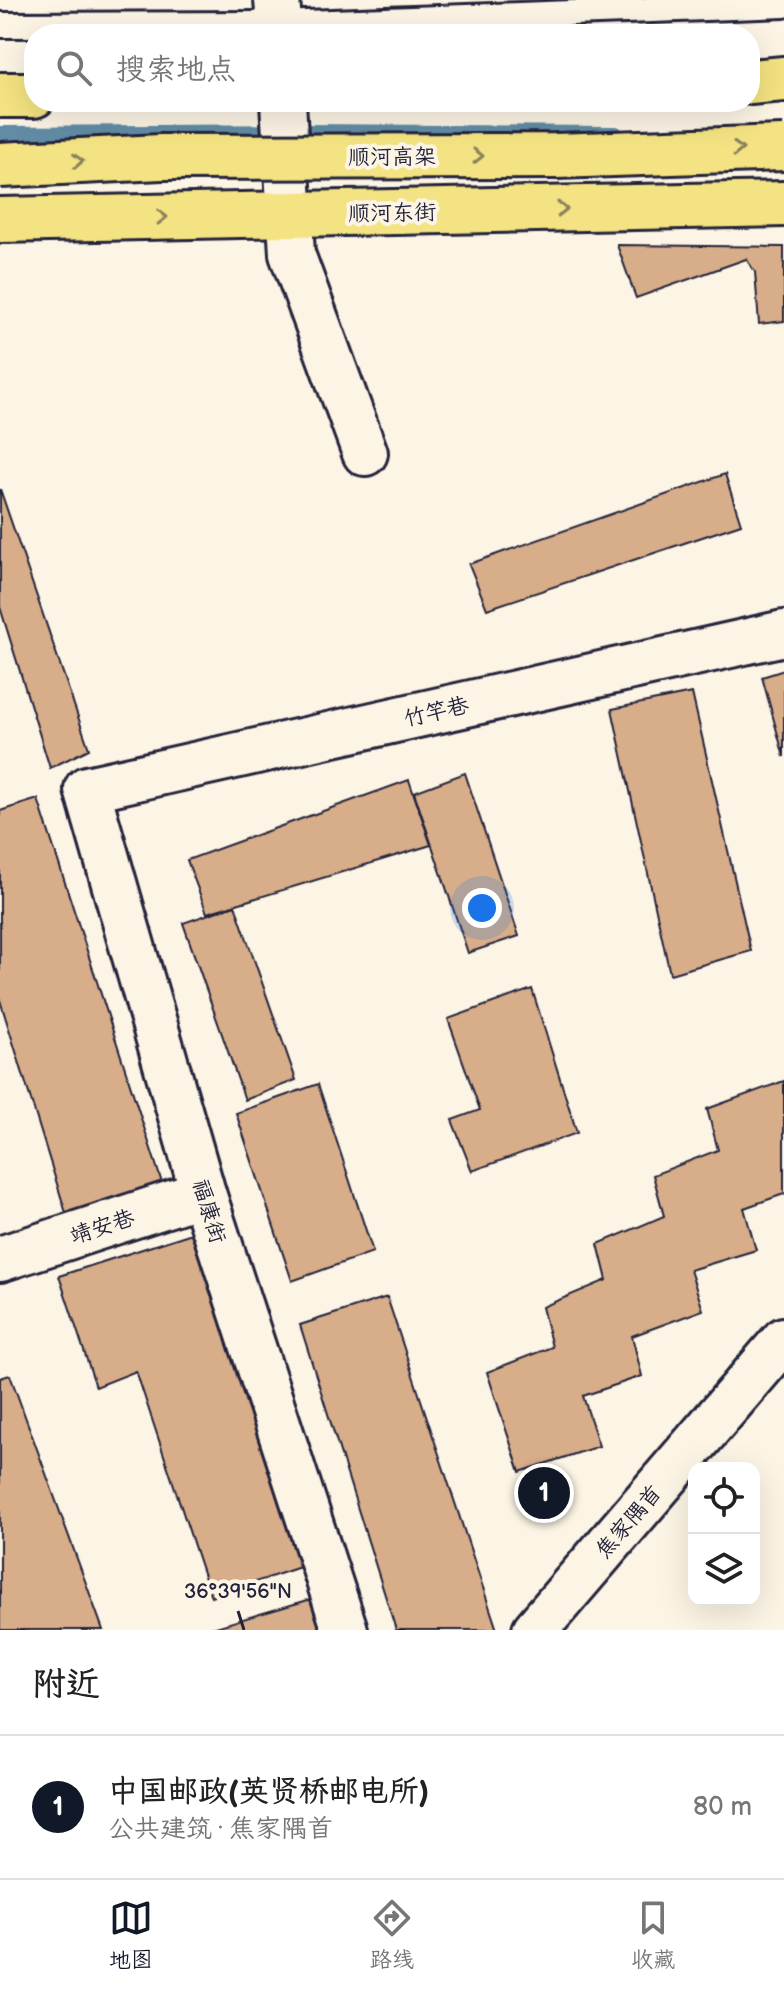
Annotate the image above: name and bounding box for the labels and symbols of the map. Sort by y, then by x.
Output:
one-way arrow [732,141,745,158]
street label: 顺河高架 [348,144,436,171]
one-way arrow [472,147,485,165]
one-way arrow [72,153,85,170]
street label: 顺河东街 [348,199,436,228]
one-way arrow [556,200,569,217]
one-way arrow [156,208,169,225]
street label: 竹竿巷 [401,692,472,733]
your location [462,888,502,928]
street label: 福康街 [186,1176,231,1247]
street label: 靖安巷 [67,1204,138,1250]
pin: 1 [518,1463,570,1523]
street label: 焦家隅首 [590,1480,668,1564]
text: 36°39'56"N [184,1580,292,1604]

